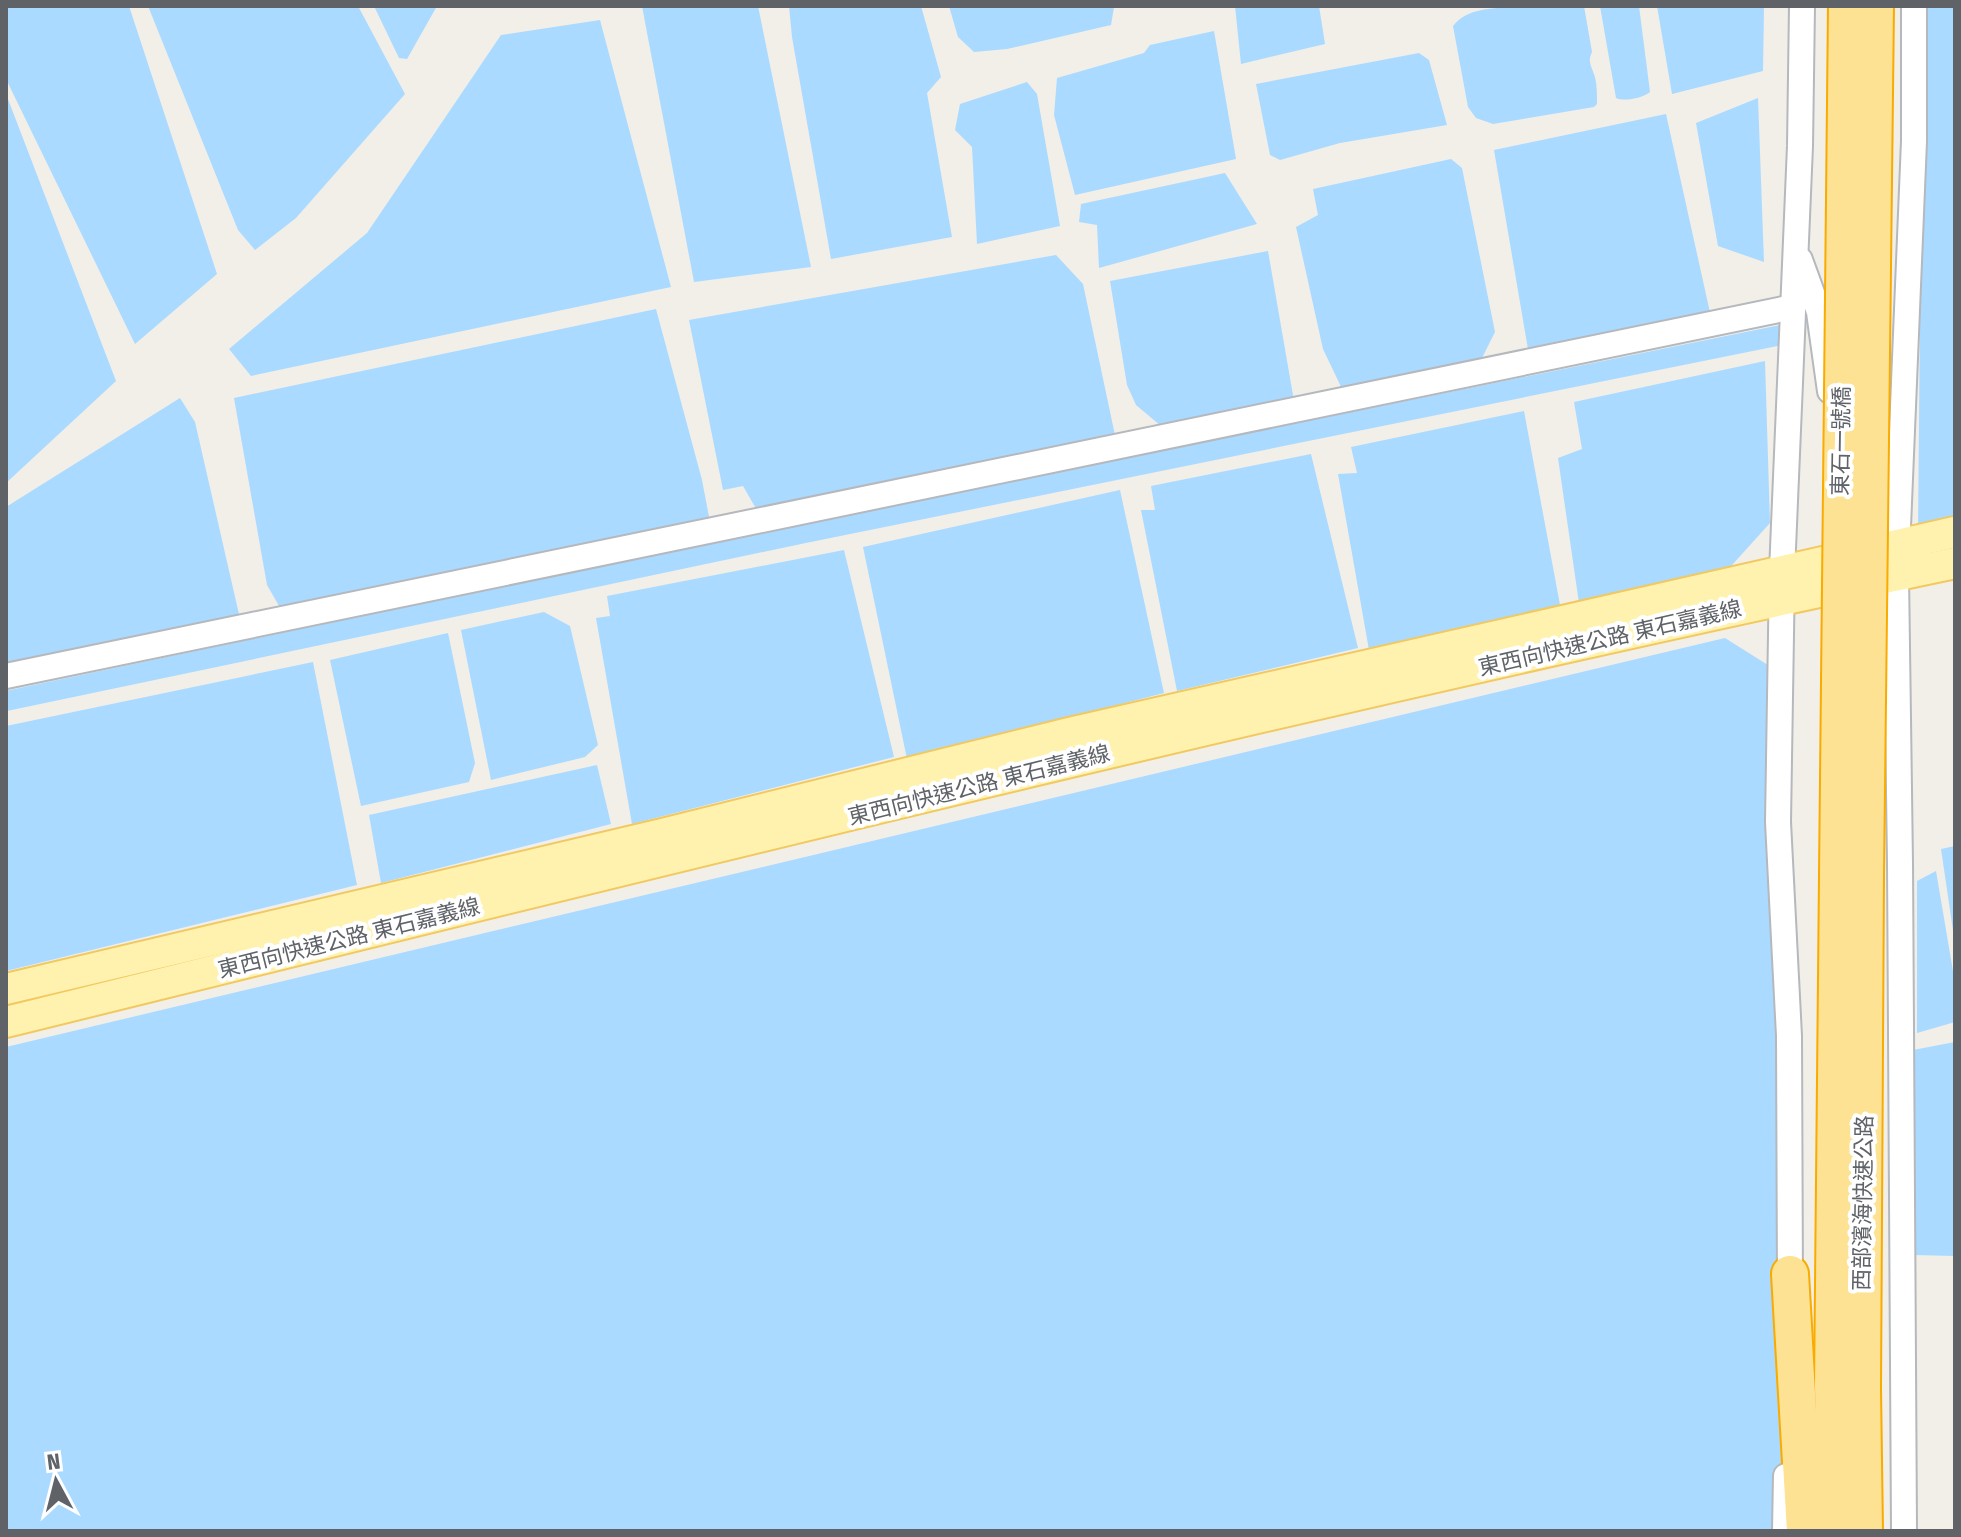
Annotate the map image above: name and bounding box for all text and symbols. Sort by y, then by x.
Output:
street label: 東石一號橋 [1827,386,1855,496]
street label: 東西向快速公路 東石嘉義線 [1476,595,1744,681]
street label: 東西向快速公路 東石嘉義線 [845,739,1113,831]
street label: 東西向快速公路 東石嘉義線 [215,892,483,984]
street label: 西部濱海快速公路 [1848,1115,1878,1291]
north arrow [16,1441,96,1521]
text: N [45,1447,62,1476]

